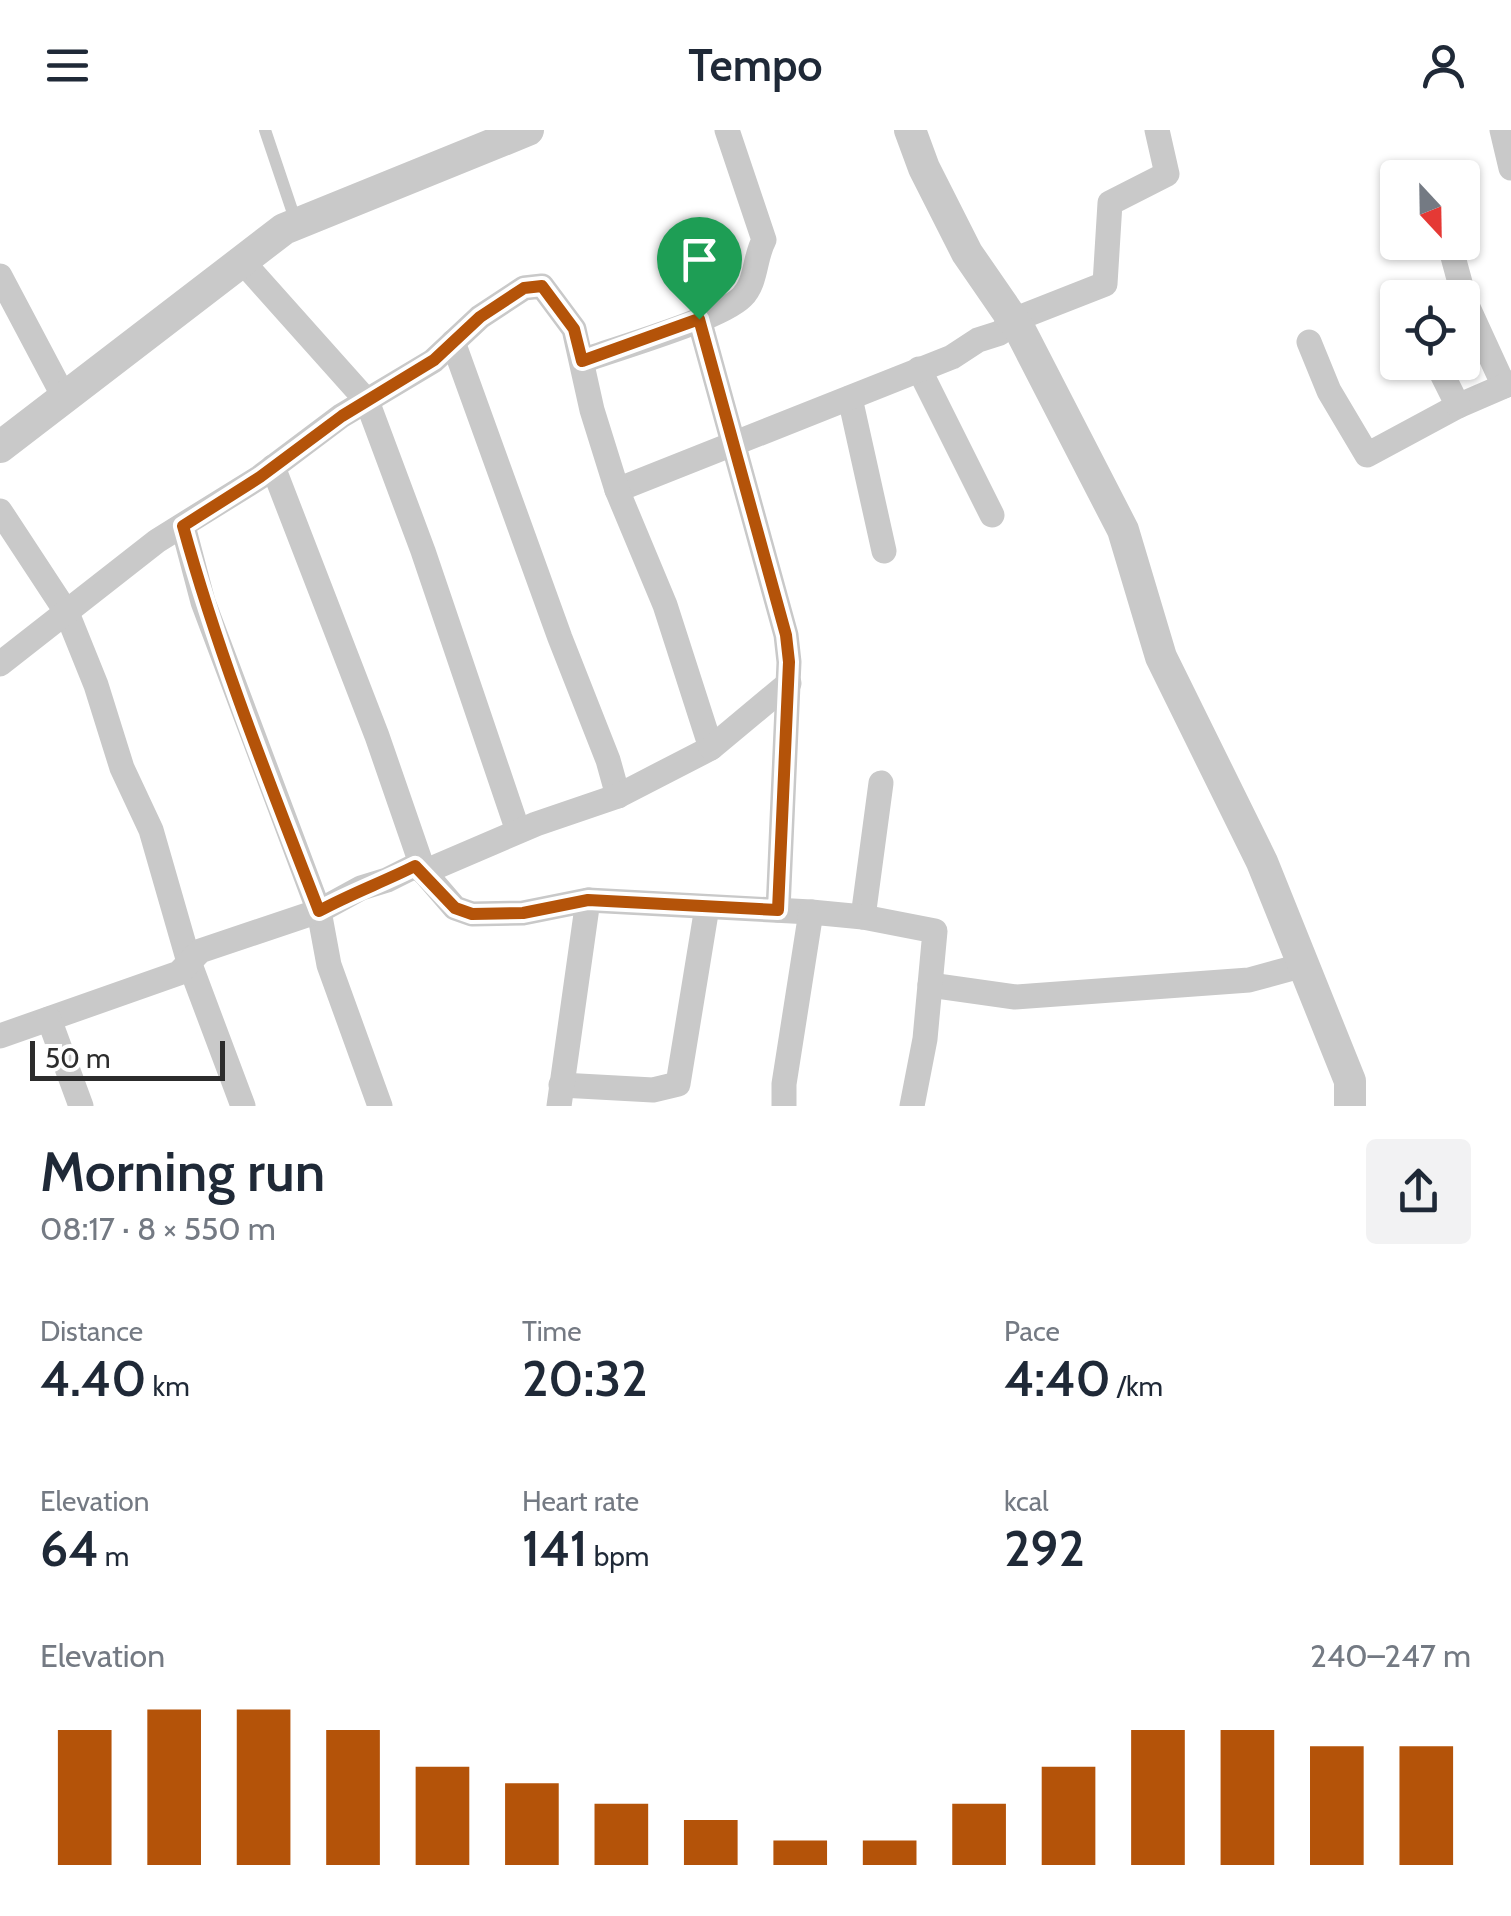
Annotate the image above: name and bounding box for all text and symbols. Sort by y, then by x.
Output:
icon: menu [40,38,95,93]
text: Tempo [688,38,823,92]
icon: person [1416,38,1471,93]
north arrow [1380,160,1480,260]
map controls [1380,160,1480,380]
pin [657,217,742,320]
icon: arrive [672,232,727,287]
button: locate [1380,280,1480,380]
scale bar [30,1036,225,1080]
text: 50 m [45,1041,111,1075]
text: Morning run [40,1138,325,1205]
button: share [1366,1139,1471,1244]
text: 08:17 · 8 × 550 m [40,1209,276,1248]
text: Distance [40,1314,143,1348]
text: Time [522,1314,582,1348]
text: Pace [1004,1314,1060,1348]
text: 4.40 [40,1348,146,1409]
text: 20:32 [522,1348,648,1409]
text: 4:40 [1004,1348,1111,1409]
text: km [146,1369,190,1403]
text: /km [1111,1369,1163,1403]
text: Elevation [40,1484,149,1518]
text: Heart rate [522,1484,639,1518]
text: kcal [1004,1484,1049,1518]
text: 64 [40,1518,98,1579]
text: 141 [522,1518,587,1579]
text: 292 [1004,1518,1085,1579]
text: m [98,1539,129,1573]
text: bpm [587,1539,649,1573]
text: Elevation [40,1636,165,1675]
text: 240–247 m [1310,1636,1471,1675]

